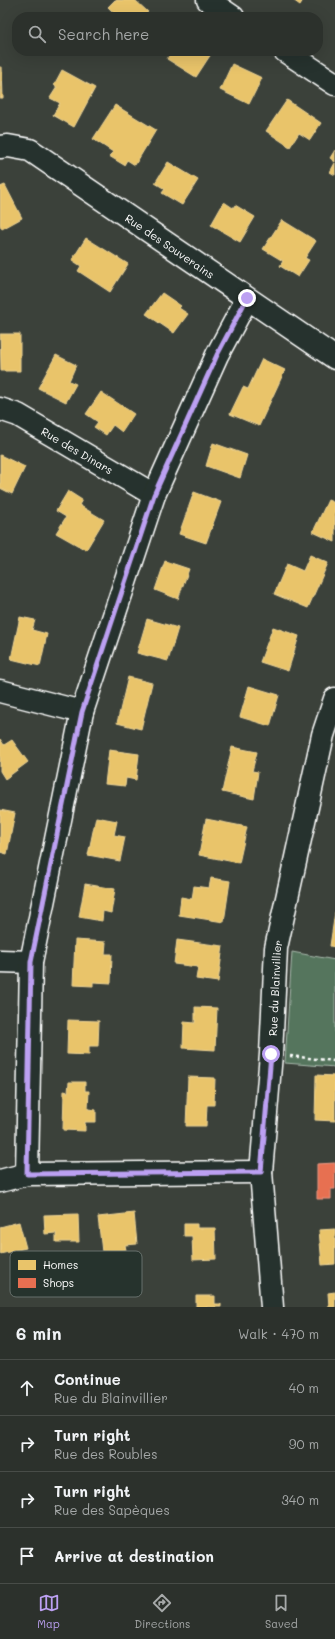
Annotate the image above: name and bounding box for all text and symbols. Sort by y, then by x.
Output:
search box [12,12,323,56]
icon: search [26,23,48,45]
text: Search here [58,24,149,44]
street label: Rue des Souverains [123,210,218,281]
route end [238,289,256,307]
street label: Rue des Dinars [39,423,116,477]
street label: Rue du Blainvillier [264,938,285,1036]
route start [262,1045,280,1063]
legend [10,1251,142,1297]
text: Homes [43,1257,78,1272]
text: Shops [43,1275,74,1290]
text: 6 min [16,1322,61,1344]
text: Walk · 470 m [238,1325,319,1342]
text: Continue [54,1369,121,1389]
icon: ahead [16,1377,38,1399]
text: 40 m [289,1379,319,1396]
text: Rue du Blainvillier [54,1389,168,1406]
text: Turn right [54,1425,131,1445]
icon: right [16,1433,38,1455]
text: 90 m [289,1435,319,1452]
text: Rue des Roubles [54,1445,157,1462]
text: Turn right [54,1481,131,1501]
icon: right [16,1489,38,1511]
text: 340 m [281,1491,319,1508]
text: Rue des Sapèques [54,1501,170,1518]
icon: arrive [16,1545,38,1567]
text: Arrive at destination [54,1546,214,1566]
tab: Map [37,1592,60,1631]
tab: Directions [134,1592,190,1631]
tab: Saved [265,1592,298,1631]

